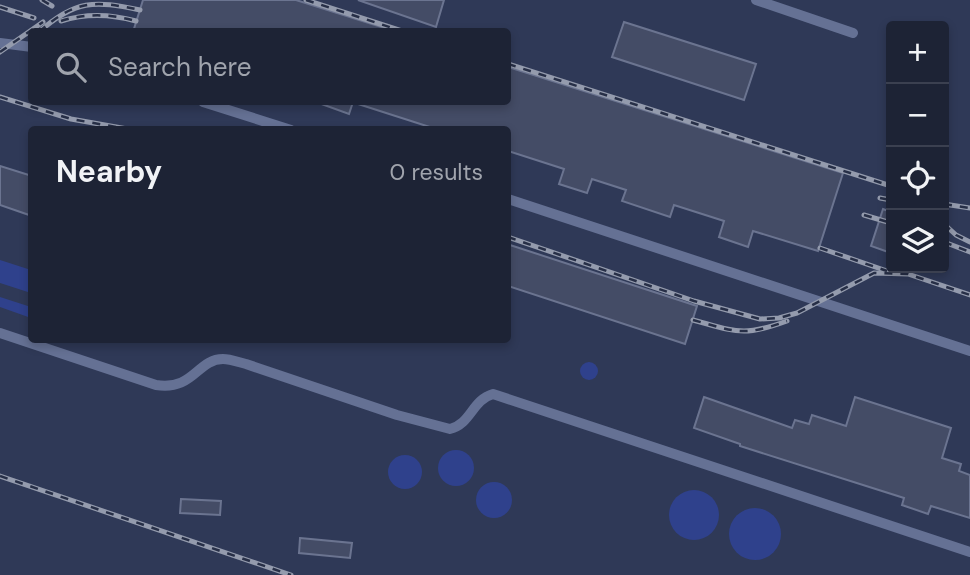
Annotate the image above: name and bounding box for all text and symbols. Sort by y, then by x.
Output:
map controls [886,21,949,273]
button: + [886,21,949,84]
search box [28,28,511,105]
icon: search [52,48,90,86]
text: Search here [108,50,251,84]
button: − [886,84,949,147]
button: locate [886,147,949,210]
text: Nearby [56,152,162,191]
text: 0 results [390,157,483,187]
button: layers [886,210,949,273]

